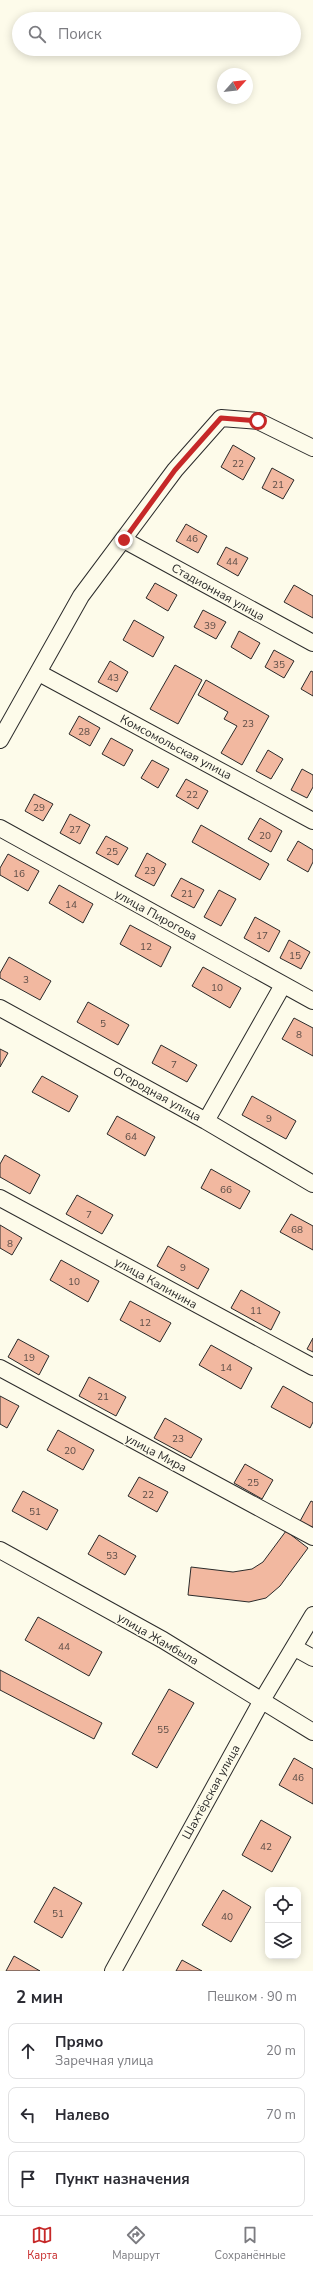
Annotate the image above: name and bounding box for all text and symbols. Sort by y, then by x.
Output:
search box [12,12,301,56]
icon: search [26,23,48,45]
text: Поиск [58,24,102,44]
north arrow [217,68,253,104]
route start [249,412,267,430]
house number: 22 [232,457,244,471]
house number: 21 [272,478,284,492]
route end [115,531,133,549]
house number: 46 [186,532,198,546]
house number: 44 [226,555,238,569]
street label: Стадионная улица [168,560,268,624]
house number: 39 [204,619,216,633]
house number: 35 [273,658,285,672]
house number: 43 [107,671,119,685]
street label: Комсомольская улица [117,711,235,783]
house number: 23 [242,717,254,731]
house number: 28 [78,725,90,739]
house number: 22 [186,788,198,802]
house number: 29 [33,801,45,815]
house number: 27 [69,823,81,837]
house number: 20 [259,829,271,843]
house number: 25 [106,845,118,859]
house number: 23 [144,864,156,878]
house number: 16 [13,867,25,881]
street label: улица Пирогова [112,886,200,944]
house number: 21 [181,887,193,901]
house number: 14 [65,898,77,912]
house number: 17 [256,929,268,943]
house number: 12 [140,940,152,954]
house number: 15 [289,949,301,963]
house number: 3 [23,973,29,987]
house number: 10 [211,981,223,995]
house number: 5 [100,1017,106,1031]
house number: 8 [296,1028,302,1042]
house number: 7 [171,1058,177,1072]
street label: Огородная улица [110,1063,204,1125]
house number: 9 [266,1112,272,1126]
house number: 64 [125,1130,137,1144]
house number: 66 [220,1183,232,1197]
house number: 7 [86,1208,92,1222]
house number: 68 [291,1223,303,1237]
house number: 8 [7,1237,13,1251]
street label: улица Калинина [112,1254,200,1312]
house number: 9 [180,1261,186,1275]
house number: 10 [68,1275,80,1289]
house number: 11 [250,1304,262,1318]
house number: 12 [139,1316,151,1330]
house number: 19 [23,1351,35,1365]
house number: 14 [220,1361,232,1375]
house number: 21 [97,1390,109,1404]
street label: улица Мира [122,1430,190,1476]
house number: 23 [172,1432,184,1446]
house number: 20 [64,1444,76,1458]
house number: 25 [247,1476,259,1490]
house number: 22 [142,1488,154,1502]
house number: 51 [29,1505,41,1519]
house number: 53 [106,1549,118,1563]
street label: улица Жамбыла [114,1609,202,1669]
house number: 44 [58,1640,70,1654]
house number: 55 [157,1723,169,1737]
street label: Шахтёрская улица [178,1742,244,1842]
house number: 46 [292,1771,304,1785]
house number: 42 [260,1840,272,1854]
map controls [265,1887,301,1959]
button: locate [265,1887,301,1923]
house number: 51 [52,1907,64,1921]
house number: 40 [221,1910,233,1924]
button: layers [265,1923,301,1959]
text: 2 мин [16,1986,63,2009]
text: Пешком · 90 m [207,1988,297,2006]
text: Прямо [55,2032,103,2052]
icon: ahead [17,2040,39,2062]
text: 20 m [266,2042,296,2060]
text: Заречная улица [55,2052,154,2070]
icon: left [17,2104,39,2126]
text: Налево [55,2105,110,2125]
text: 70 m [266,2106,296,2124]
icon: arrive [17,2168,39,2190]
text: Пункт назначения [55,2169,190,2189]
tab: Карта [27,2224,58,2263]
tab: Маршрут [112,2224,160,2263]
tab: Сохранённые [215,2224,286,2263]

